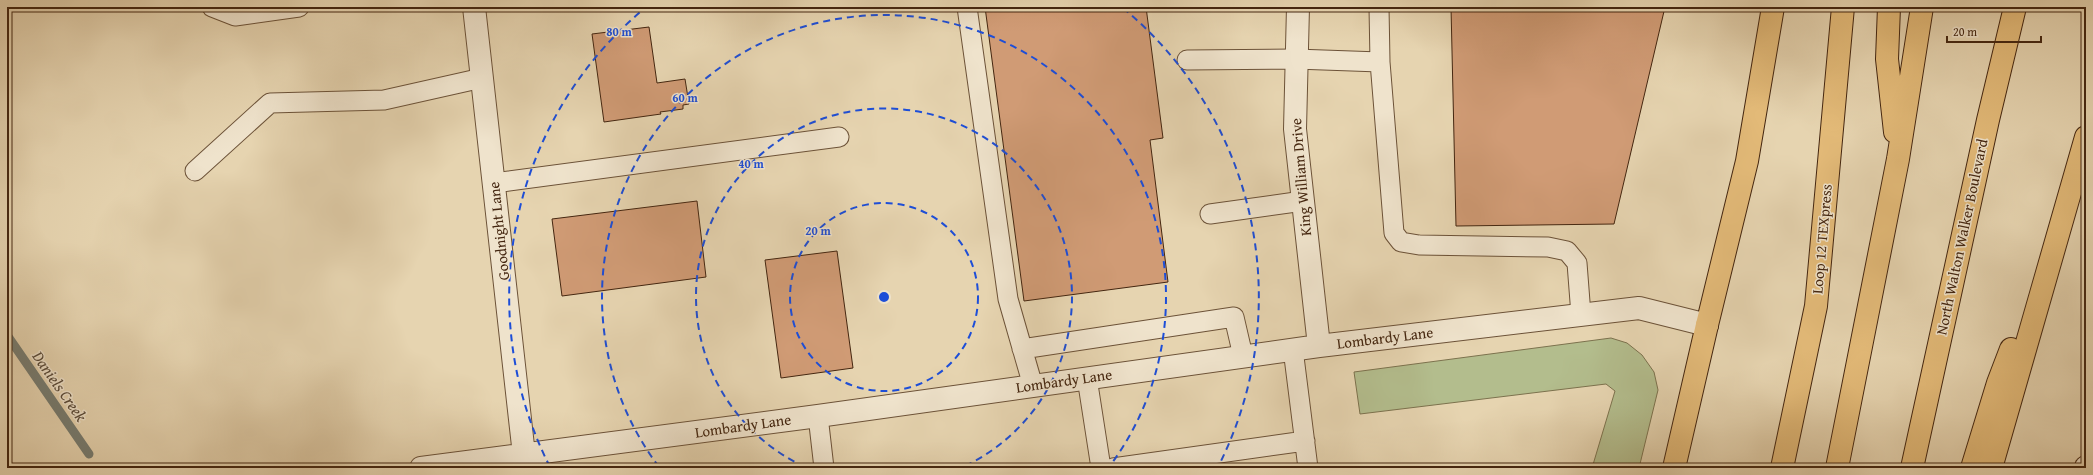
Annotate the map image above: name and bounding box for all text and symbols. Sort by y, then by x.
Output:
scale bar [1947,18,2041,44]
text: 80 m [606,23,632,40]
text: 20 m [1953,23,1977,40]
text: 60 m [672,89,698,106]
street label: King William Drive [1285,117,1316,237]
street label: North Walton Walker Boulevard [1930,137,1993,337]
text: 40 m [738,155,764,172]
street label: Goodnight Lane [483,181,514,281]
street label: Loop 12 TEXpress [1806,183,1837,295]
text: 20 m [805,222,831,239]
centre of rings [877,290,891,304]
street label: Lombardy Lane [1336,321,1434,354]
water label: Daniels Creek [26,345,94,427]
street label: Lombardy Lane [1015,363,1113,398]
street label: Lombardy Lane [694,408,792,443]

